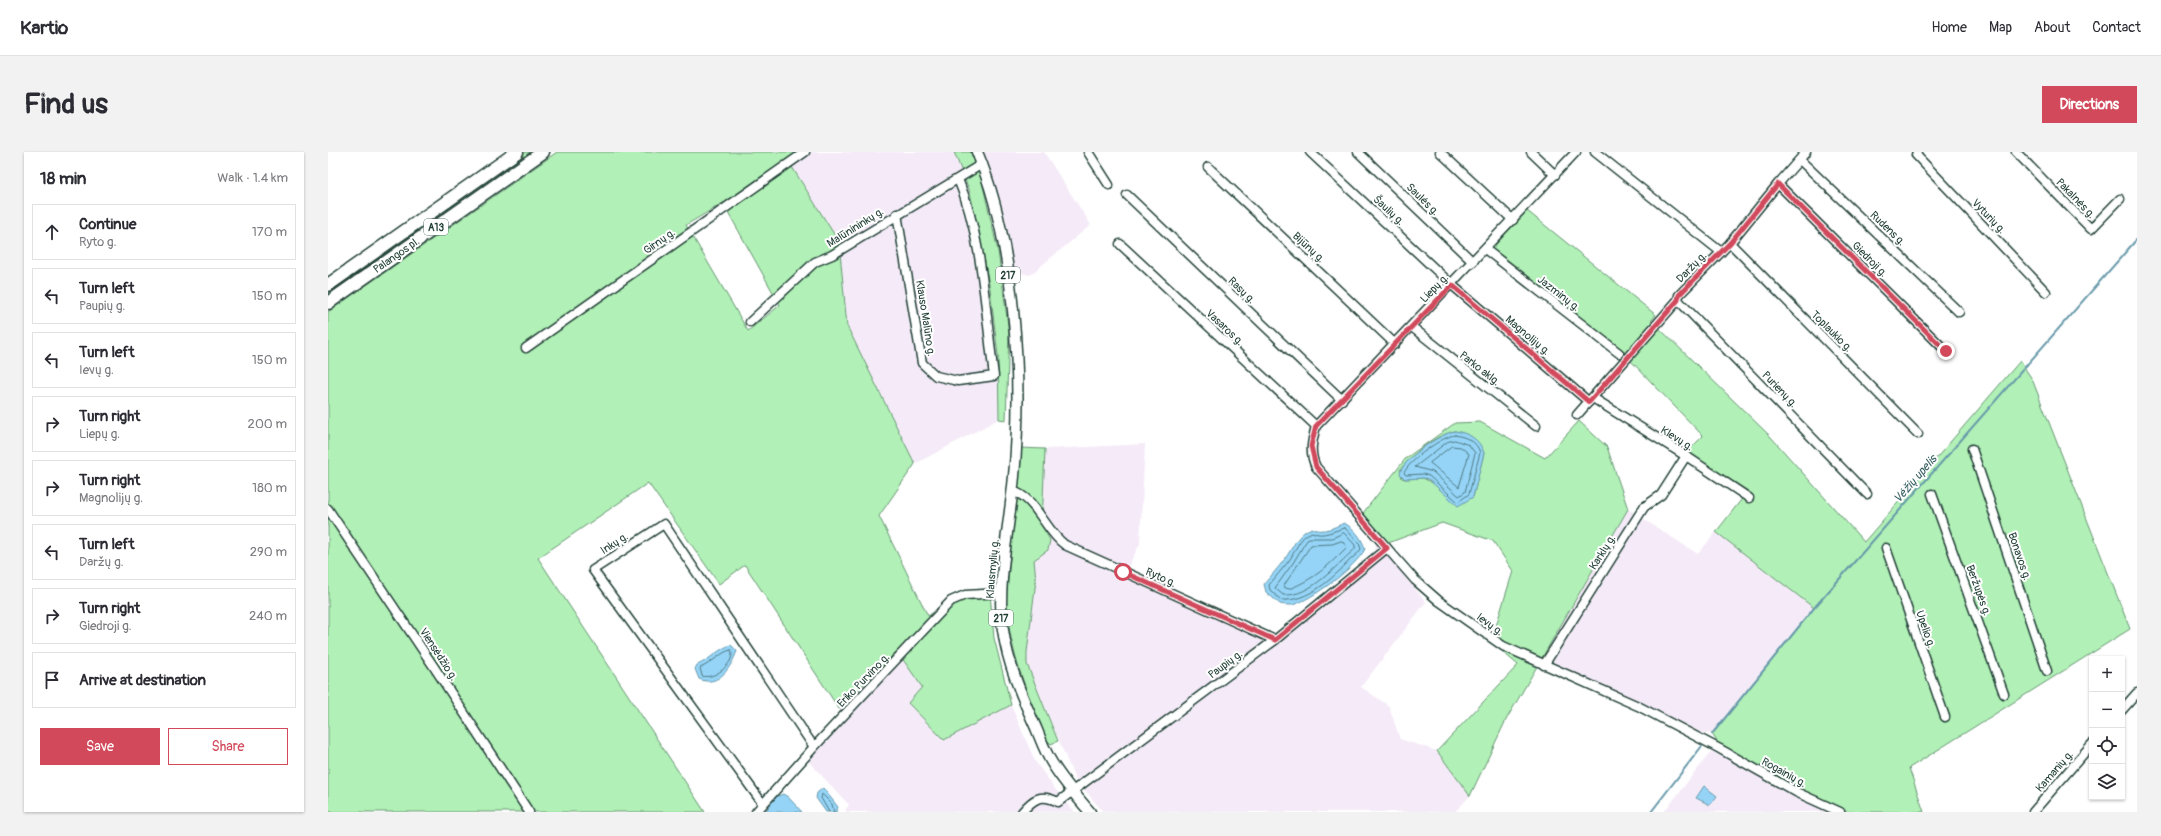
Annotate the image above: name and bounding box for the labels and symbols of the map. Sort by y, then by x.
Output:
street label: Pakalnės g. [2053,176,2098,221]
street label: Saulės g. [1404,181,1442,218]
street label: Šaulių g. [1370,192,1408,228]
street label: Vyturių g. [1969,196,2008,236]
street label: Malūnininkų g. [825,205,886,250]
street label: Rudens g. [1867,208,1908,248]
road number: A13 [424,219,448,235]
street label: Girnų g. [641,226,678,257]
street label: Bijūnų g. [1290,229,1327,265]
street label: Palangos pl. [371,235,422,276]
street label: Giedroji g. [1849,239,1890,280]
street label: Daržų g. [1674,249,1709,285]
road number: 217 [996,267,1020,283]
street label: Liepų g. [1418,271,1451,305]
street label: Jazminų g. [1535,273,1582,314]
street label: Rasų g. [1225,274,1258,306]
street label: Klauso Malūno g. [913,279,938,357]
street label: Vasaros g. [1203,307,1246,348]
street label: Toplaukio g. [1808,308,1855,355]
street label: Magnolijų g. [1503,313,1553,358]
route end [1937,342,1955,360]
street label: Parko aklg. [1457,349,1503,388]
street label: Purienų g. [1759,369,1800,410]
street label: Klevų g. [1658,423,1695,453]
water label: Vėžių upelis [1890,451,1941,506]
street label: Inkų g. [598,530,630,557]
street label: Bonavos g. [2005,531,2034,582]
street label: Karklų g. [1587,532,1618,572]
street label: Klausmylių g. [983,539,1002,599]
route start [1114,563,1132,581]
street label: Beržupės g. [1963,563,1994,617]
street label: Ryto g. [1144,565,1178,590]
street label: Upelio g. [1913,609,1938,650]
road number: 217 [989,610,1013,626]
street label: Ievų g. [1474,610,1505,638]
street label: Viensėdžio g. [417,626,460,683]
street label: Paupių g. [1206,647,1245,681]
street label: Eriko Purvino g. [835,651,892,710]
street label: Kamanių g. [2033,748,2076,795]
street label: Rogainių g. [1759,755,1808,790]

